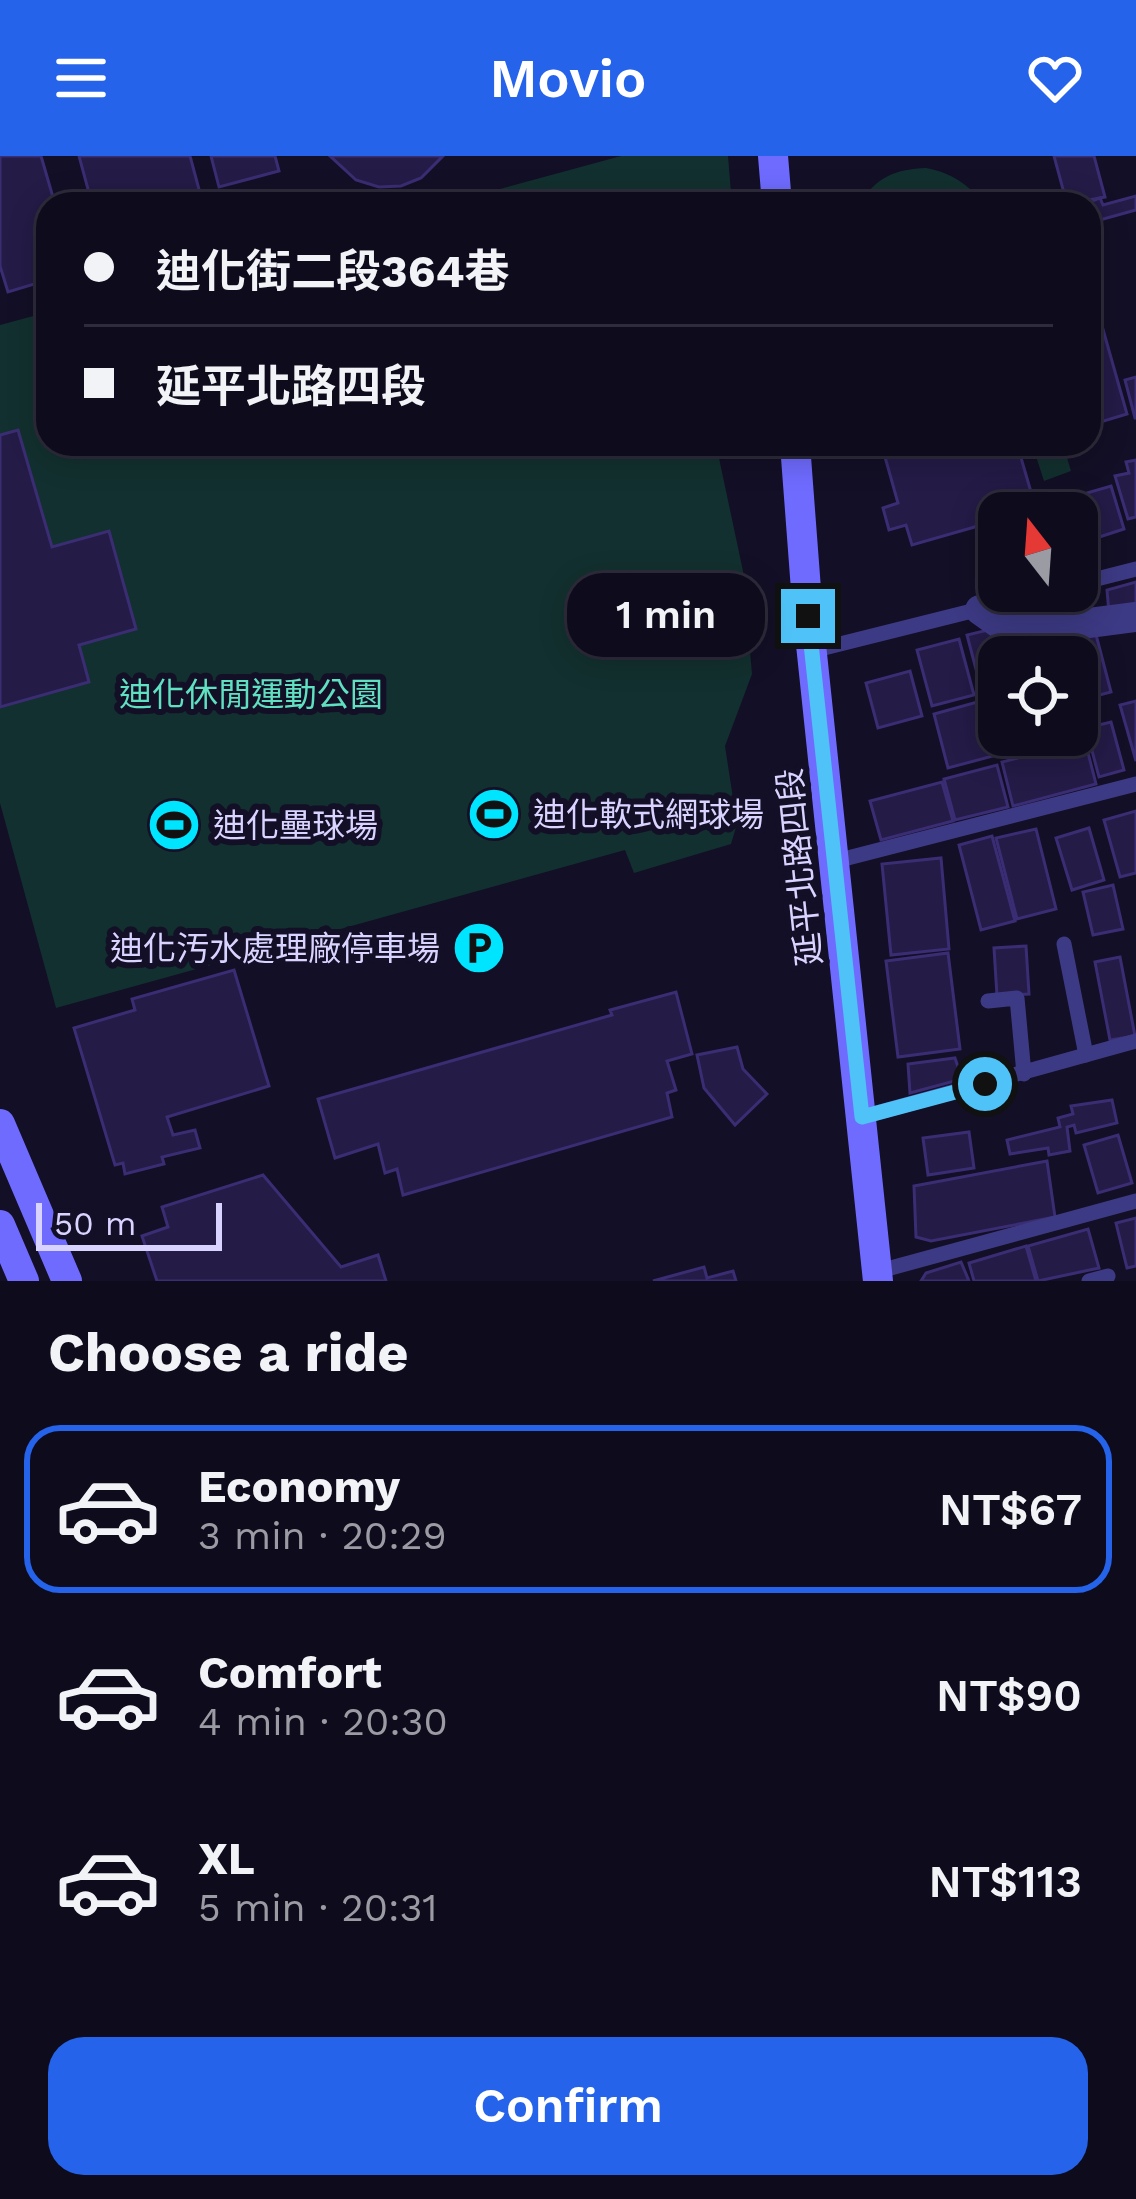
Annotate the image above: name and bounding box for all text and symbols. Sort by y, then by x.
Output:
icon: menu [48,45,114,111]
icon: heart [1022,45,1088,111]
text: Movio [490,47,646,110]
text: 迪化街二段364巷 [156,245,509,298]
text: 延平北路四段 [156,360,426,413]
north arrow [978,492,1098,612]
map controls [978,492,1098,756]
callout: 1 min [568,574,766,658]
route end [781,589,835,643]
text: 1 min [616,592,716,637]
button: locate [978,636,1098,756]
park label: 迪化休閒運動公園 [119,675,383,714]
street label: 延平北路四段 [770,766,829,967]
sports icon: 迪化軟式網球場 [466,786,522,842]
place label: 迪化軟式網球場 [533,795,764,834]
sports icon: 迪化壘球場 [146,797,202,853]
place label: 迪化壘球場 [213,806,378,845]
parking icon: 迪化汚水處理廠停車場 [451,920,507,976]
place label: 迪化汚水處理廠停車場 [110,929,440,968]
route start [958,1057,1012,1111]
scale bar [36,1197,222,1250]
text: 50 m [54,1204,136,1243]
text: Choose a ride [48,1321,409,1384]
icon: car [54,1455,162,1563]
text: Economy [198,1460,400,1513]
text: NT$67 [939,1483,1082,1536]
text: 3 min · 20:29 [198,1513,446,1558]
icon: car [54,1641,162,1749]
text: Comfort [198,1646,382,1699]
text: NT$90 [936,1669,1082,1722]
text: 4 min · 20:30 [198,1699,448,1744]
icon: car [54,1827,162,1935]
text: XL [198,1832,255,1885]
text: NT$113 [929,1855,1082,1908]
text: 5 min · 20:31 [198,1885,438,1930]
button: Confirm [48,2037,1088,2175]

